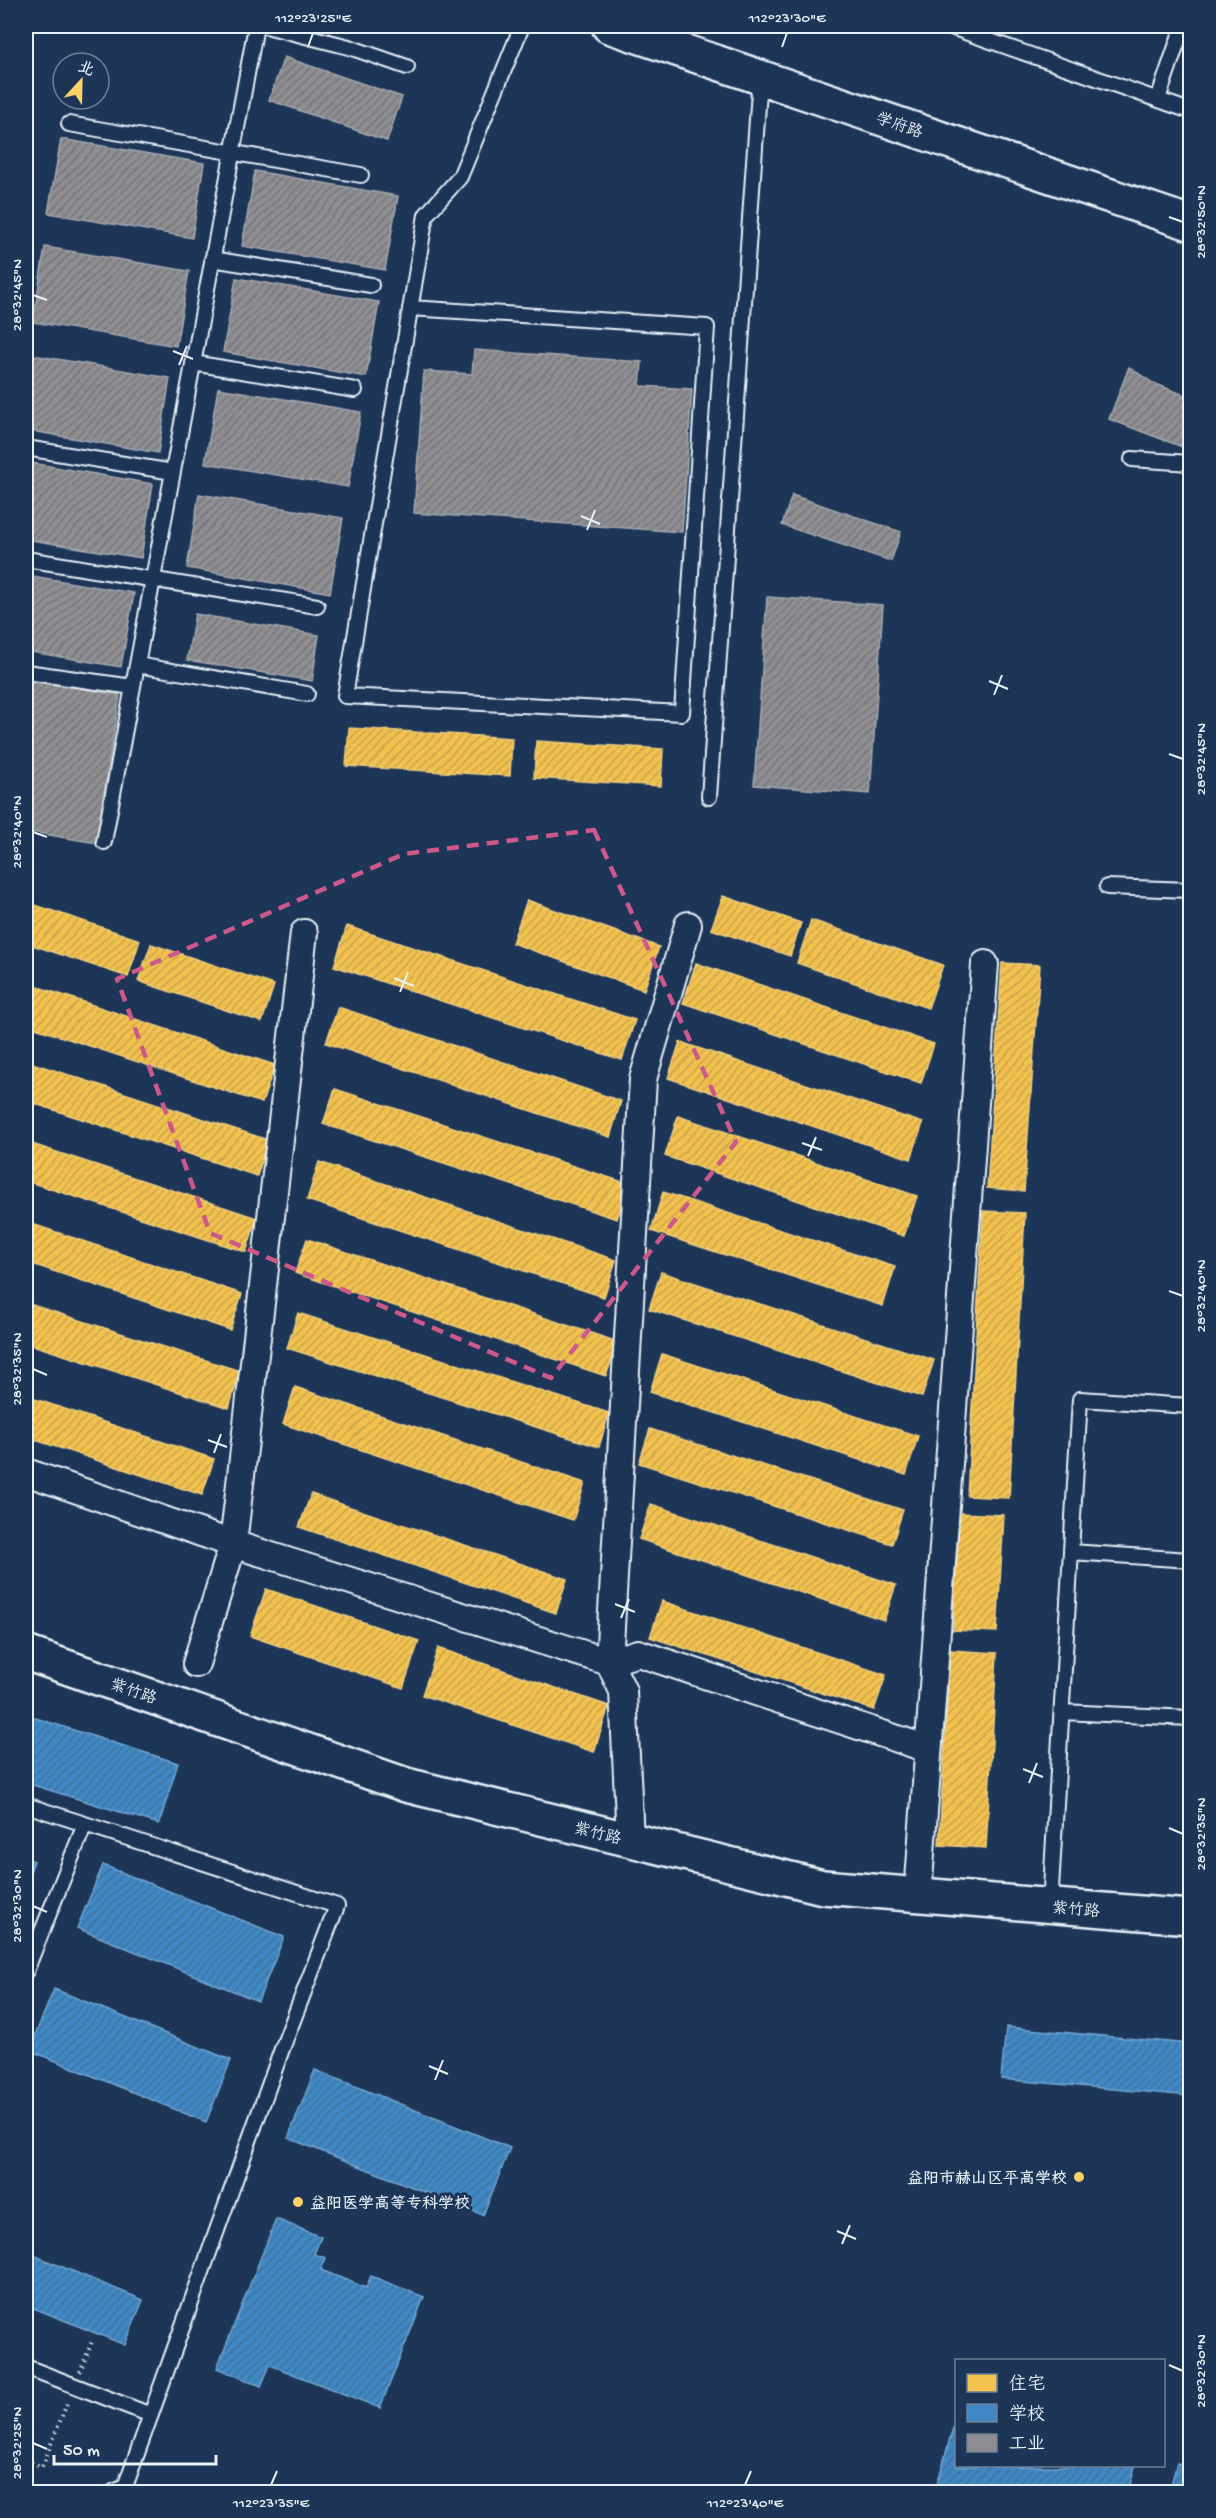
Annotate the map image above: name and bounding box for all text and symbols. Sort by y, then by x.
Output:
text: 112°23'25"E [274,10,352,28]
text: 112°23'30"E [747,10,826,28]
north arrow [51,51,111,111]
text: 北 [74,58,97,82]
street label: 学府路 [873,109,925,144]
text: 28°32'50"N [1193,185,1211,259]
text: 28°32'45"N [9,259,27,331]
text: 28°32'45"N [1193,723,1211,795]
text: 28°32'40"N [9,795,27,868]
text: 28°32'40"N [1193,1259,1211,1332]
text: 28°32'35"N [9,1332,27,1405]
street label: 紫竹路 [107,1675,159,1710]
text: 28°32'35"N [1193,1797,1211,1870]
street label: 紫竹路 [572,1818,623,1850]
text: 28°32'30"N [9,1869,27,1943]
street label: 紫竹路 [1051,1898,1101,1923]
place label: 益阳市赫山区平高学校 [907,2169,1067,2190]
marker: 益阳市赫山区平高学校 [1072,2170,1086,2184]
place label: 益阳医学高等专科学校 [310,2194,470,2215]
marker: 益阳医学高等专科学校 [291,2195,305,2209]
text: 28°32'30"N [1193,2334,1211,2408]
legend [955,2359,1165,2467]
text: 住宅 [1009,2374,1045,2396]
text: 学校 [1009,2404,1045,2426]
text: 28°32'25"N [9,2407,27,2479]
scale bar [54,2428,216,2466]
text: 工业 [1009,2435,1045,2456]
text: 50 m [63,2441,100,2462]
text: 112°23'35"E [232,2495,310,2513]
text: 112°23'40"E [706,2495,784,2513]

